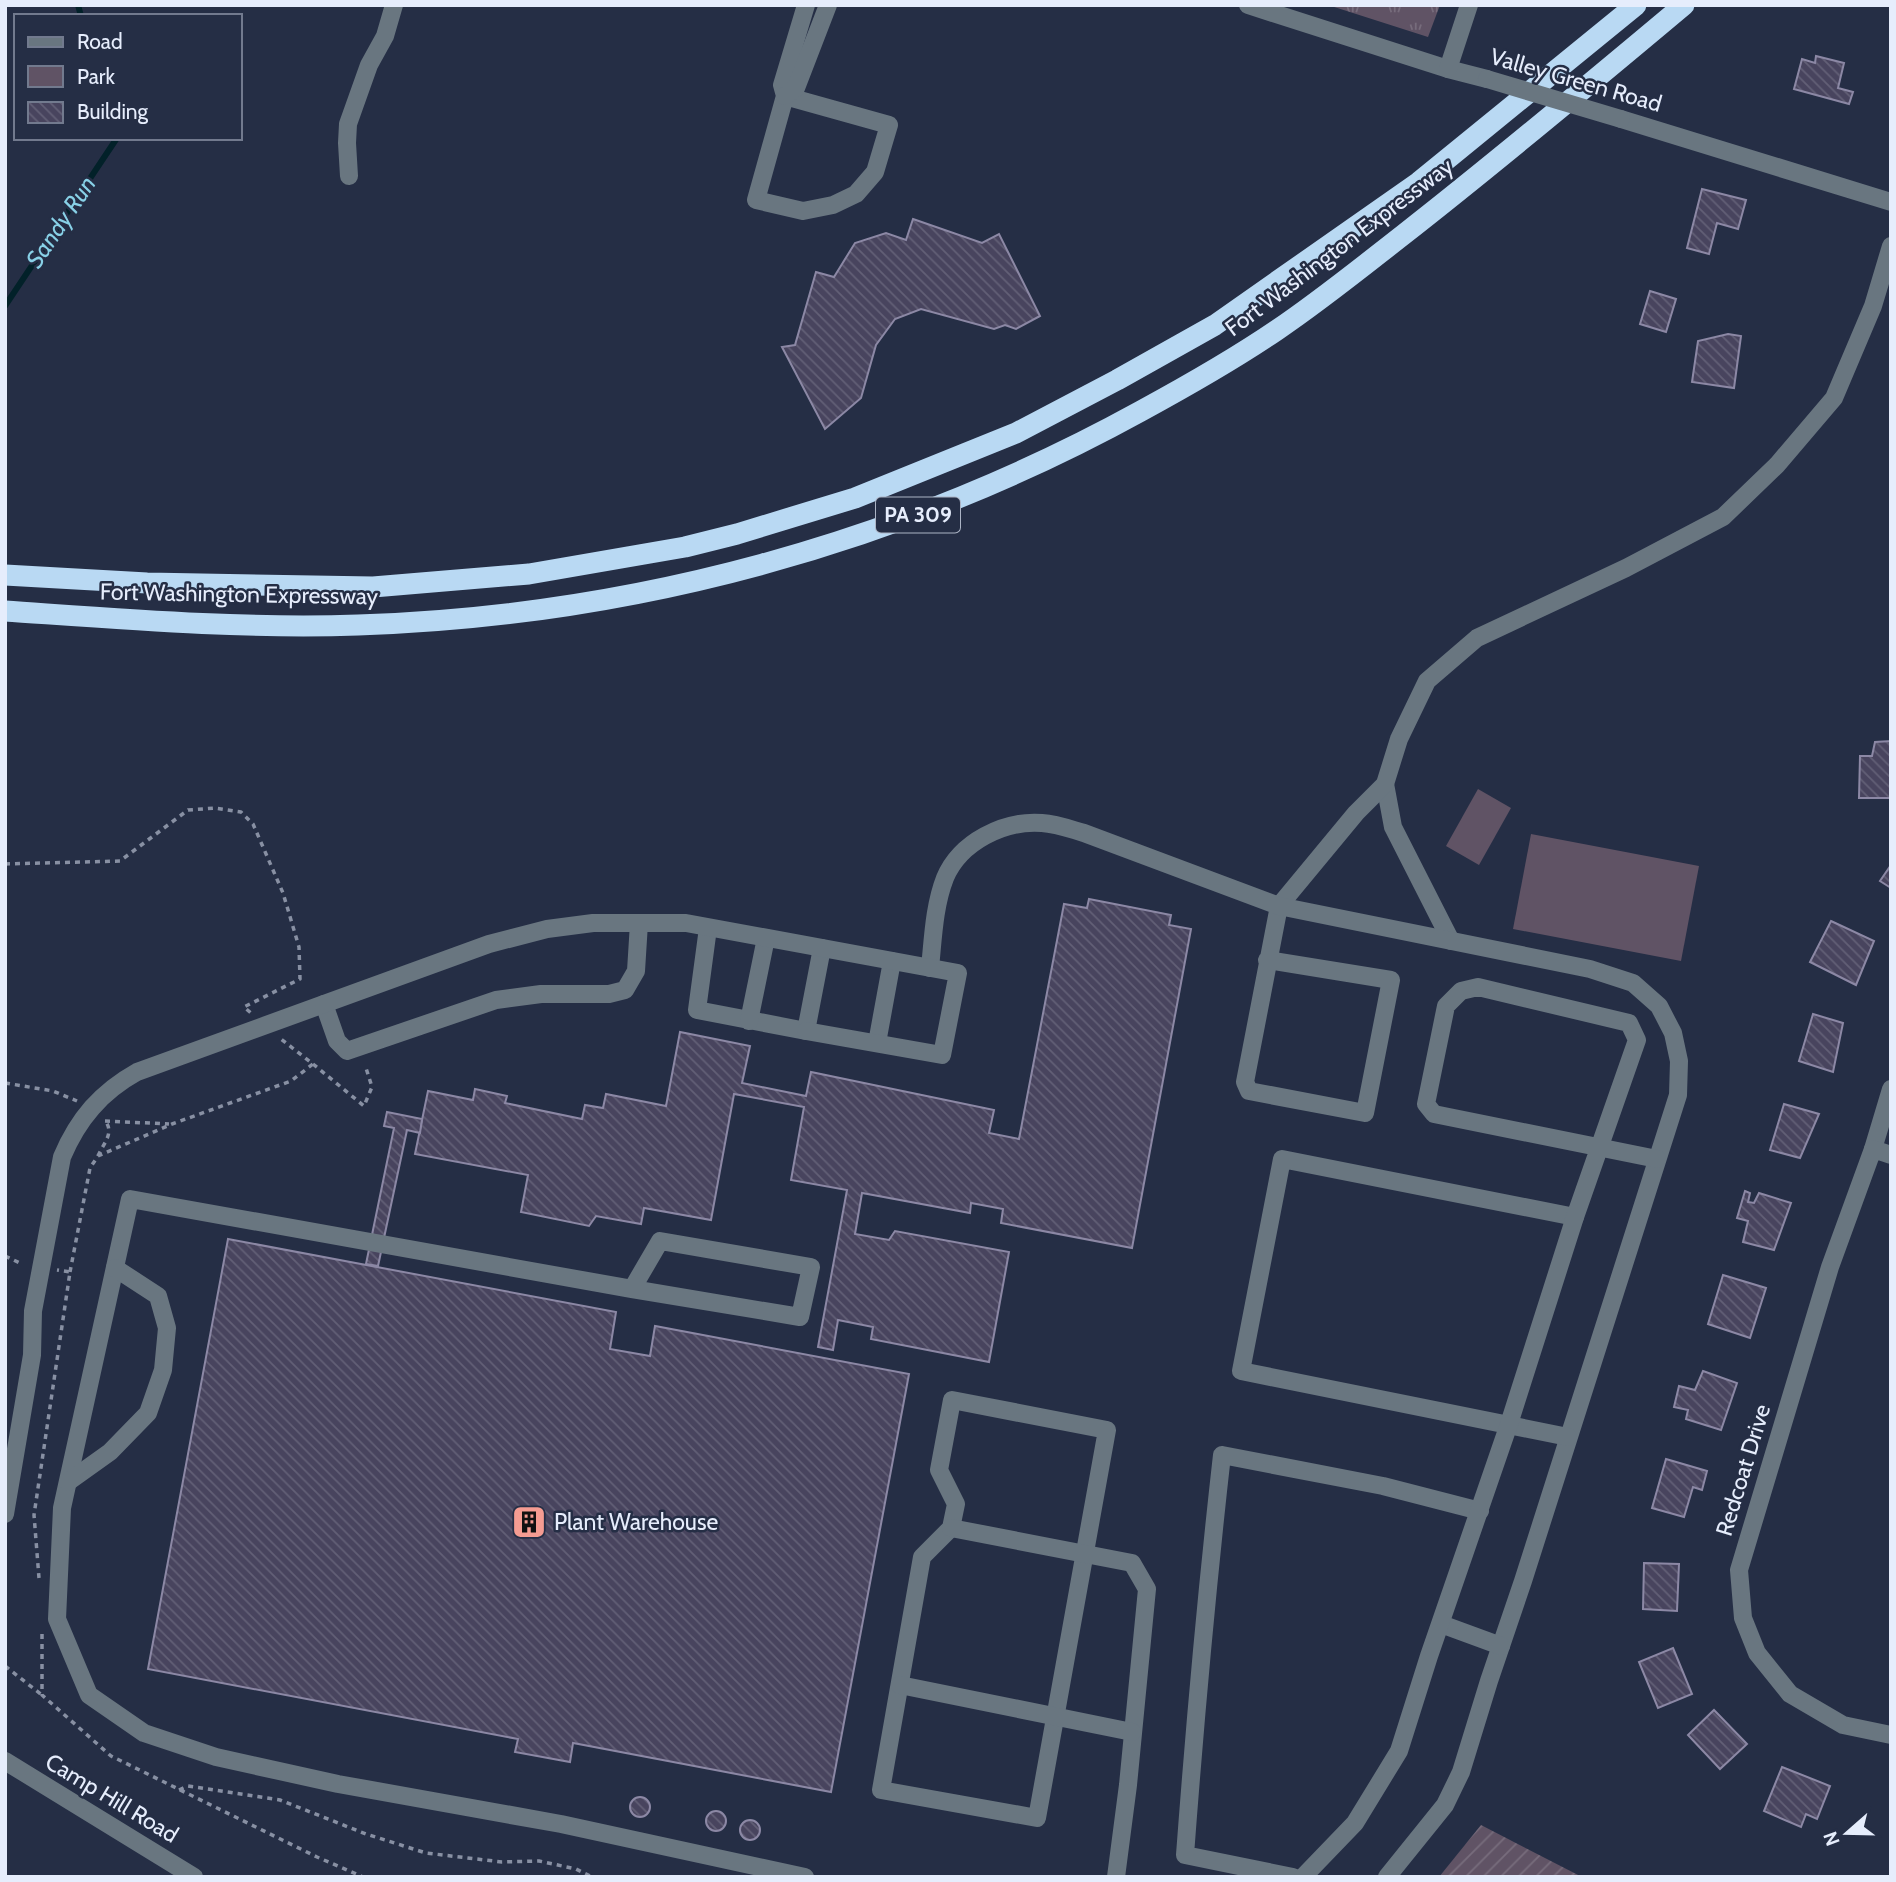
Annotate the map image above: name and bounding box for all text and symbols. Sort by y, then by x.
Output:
legend [14,14,242,140]
text: Road [77,29,123,54]
street label: Valley Green Road [1487,42,1665,118]
text: Park [77,64,115,89]
text: Building [77,99,149,124]
street label: Fort Washington Expressway [1219,152,1459,342]
water label: Sandy Run [19,170,102,273]
road number: PA 309 [876,498,960,532]
street label: Fort Washington Expressway [100,578,379,610]
street label: Redcoat Drive [1710,1401,1776,1539]
building icon: Plant Warehouse [510,1503,548,1541]
place label: Plant Warehouse [554,1508,718,1536]
street label: Camp Hill Road [40,1747,184,1849]
north arrow [1812,1798,1882,1868]
text: N [1818,1828,1845,1849]

